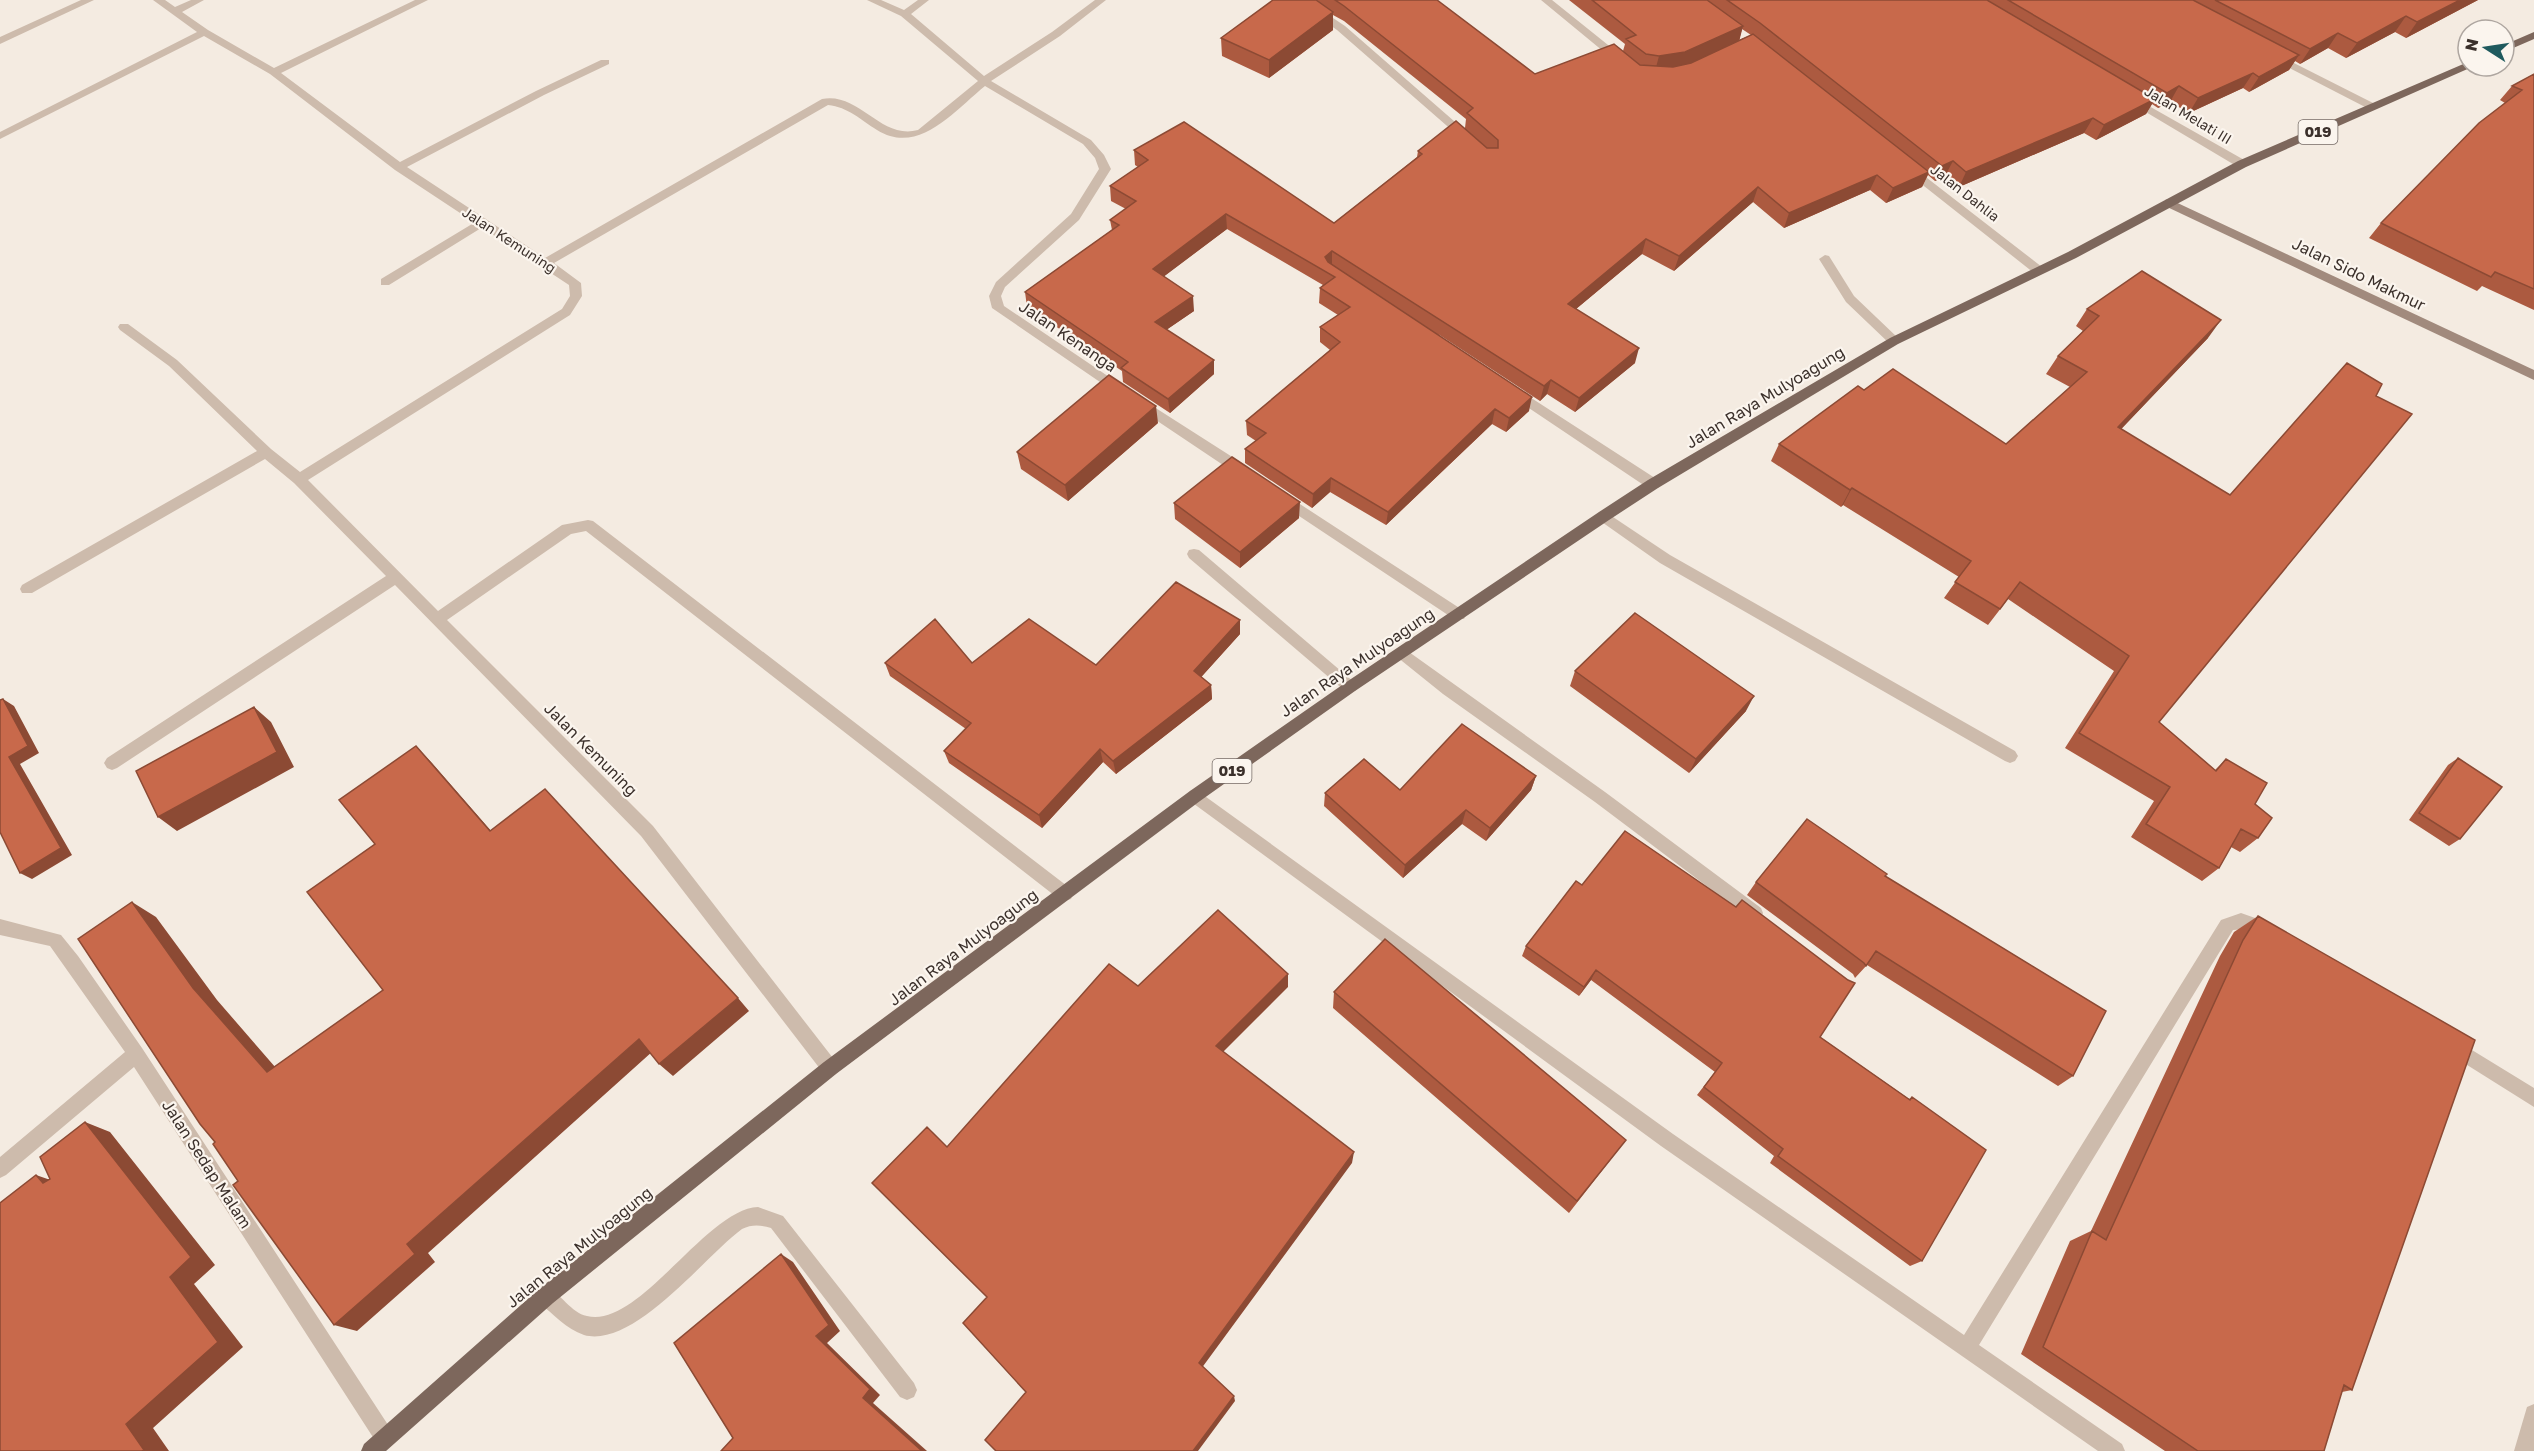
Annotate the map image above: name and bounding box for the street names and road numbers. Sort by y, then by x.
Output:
street label: Jalan Melati III [2142,82,2235,147]
road number: 019 [2298,120,2338,144]
street label: Jalan Dahlia [1928,160,2003,225]
street label: Jalan Kemuning [459,203,559,276]
street label: Jalan Sido Makmur [2289,233,2429,315]
street label: Jalan Kenanga [1015,296,1121,376]
street label: Jalan Raya Mulyoagung [1682,342,1848,452]
street label: Jalan Raya Mulyoagung [1276,603,1438,721]
street label: Jalan Kemuning [540,698,642,800]
road number: 019 [1212,759,1252,783]
street label: Jalan Raya Mulyoagung [884,884,1042,1010]
street label: Jalan Sedap Malam [158,1096,256,1232]
street label: Jalan Raya Mulyoagung [502,1182,656,1312]

